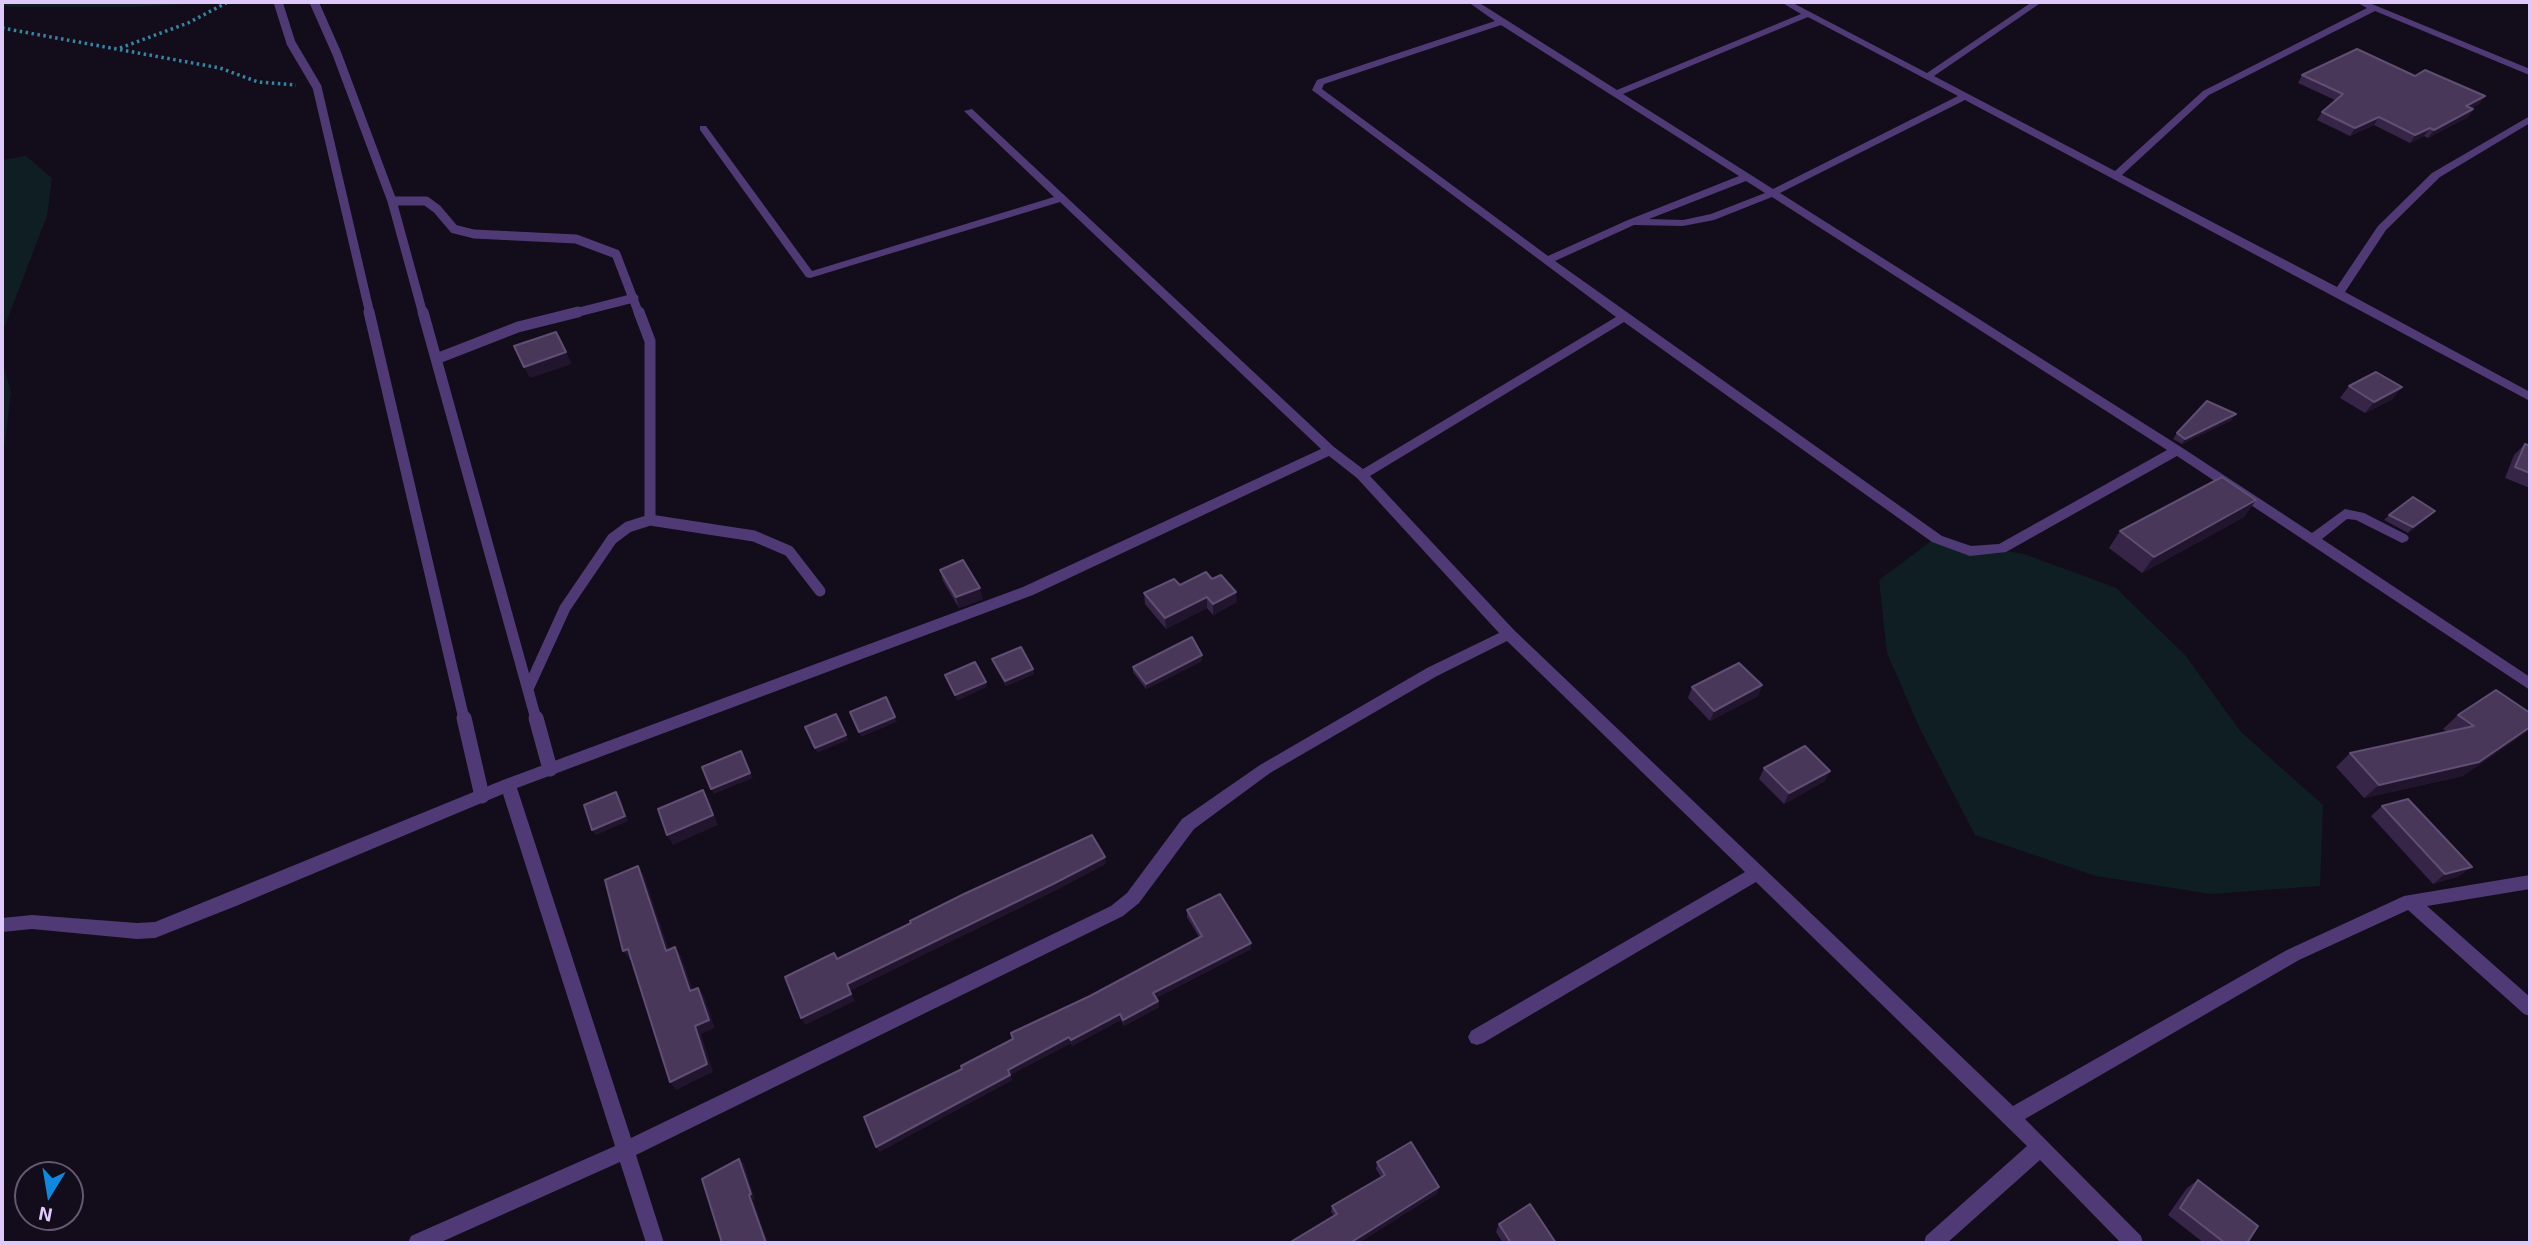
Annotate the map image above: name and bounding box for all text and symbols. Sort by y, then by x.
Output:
north arrow [14,1161,84,1231]
text: N [36,1203,54,1228]

